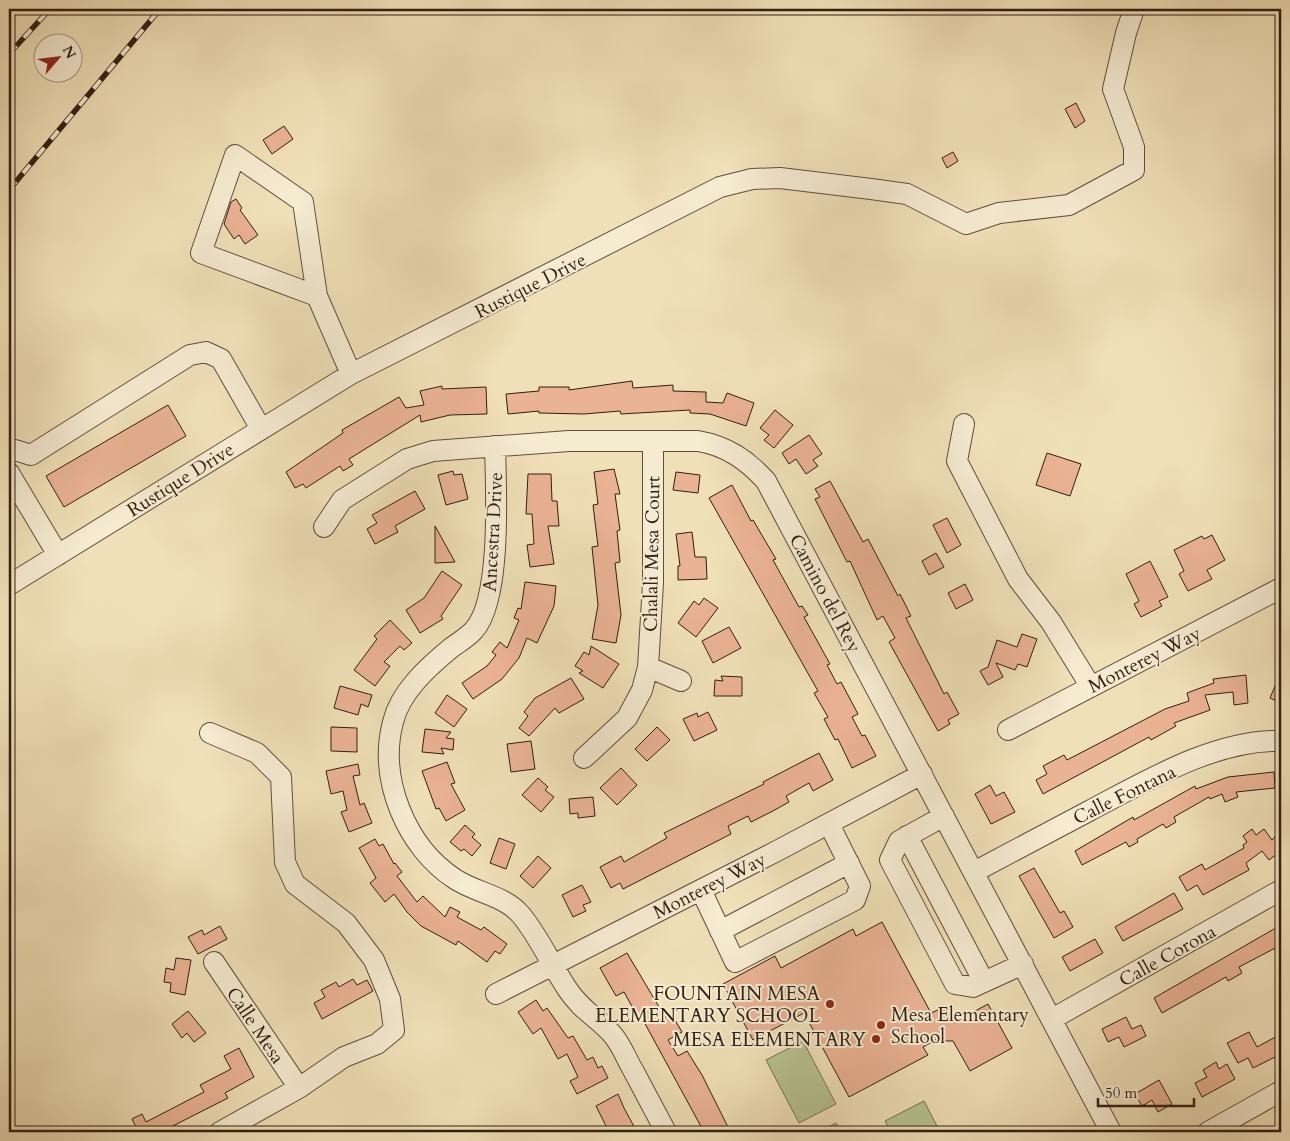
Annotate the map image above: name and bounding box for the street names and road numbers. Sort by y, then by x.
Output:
street label: Rustique Drive [470,247,591,325]
street label: Rustique Drive [122,437,239,523]
street label: Ancestra Drive [477,471,509,593]
street label: Chalali Mesa Court [638,476,666,632]
street label: Camino del Rey [783,530,867,657]
street label: Monterey Way [1084,620,1205,700]
street label: Calle Fontana [1069,759,1180,831]
street label: Monterey Way [649,846,770,926]
street label: Calle Corona [1114,919,1221,993]
street label: Calle Mesa [220,982,290,1069]

